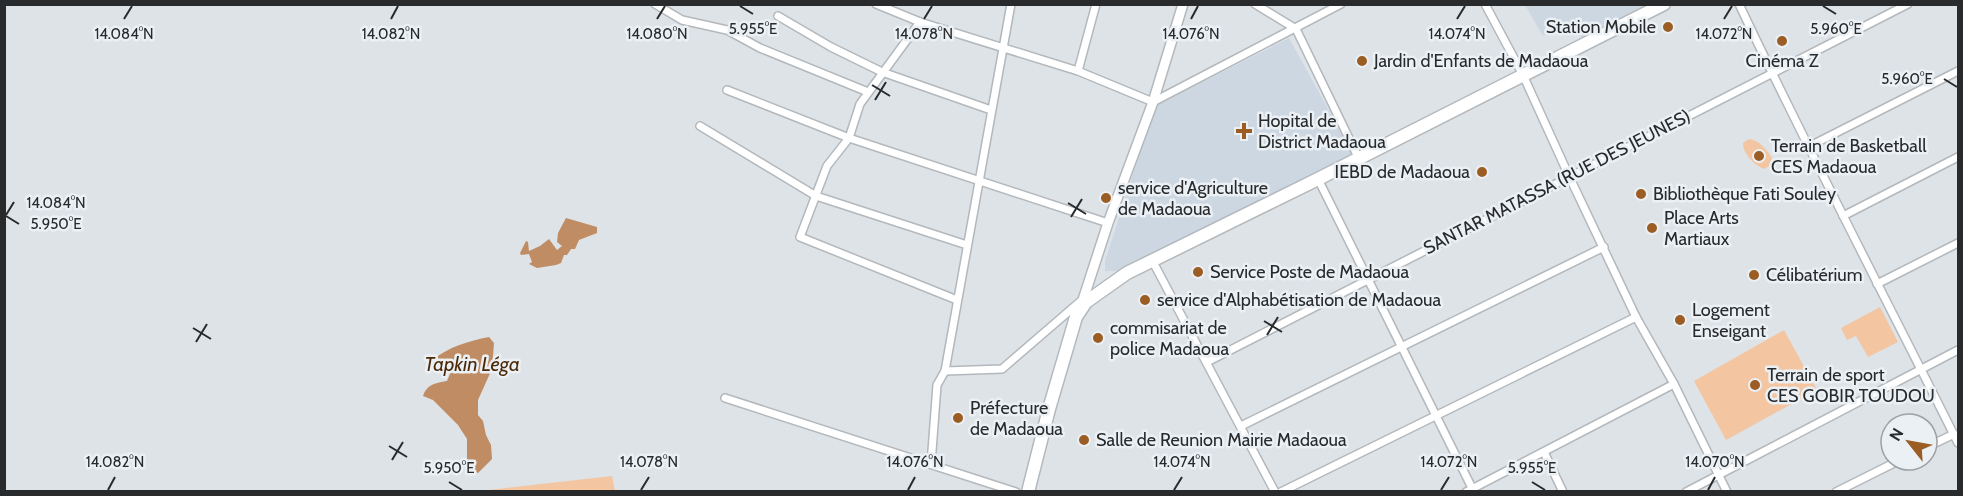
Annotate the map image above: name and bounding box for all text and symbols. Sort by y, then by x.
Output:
place label: Station Mobile [1546,16,1656,38]
text: 5.955°E [729,20,777,38]
marker: Station Mobile [1661,20,1675,34]
text: 5.960°E [1810,20,1862,38]
text: 14.084°N [94,25,154,43]
text: 14.082°N [362,25,420,43]
text: 14.080°N [626,25,688,43]
text: 14.078°N [895,25,953,43]
text: 14.076°N [1163,25,1219,43]
text: 14.074°N [1429,25,1485,43]
text: 14.072°N [1696,25,1752,43]
marker: Cinéma Z [1775,34,1789,48]
place label: Jardin d'Enfants de Madaoua [1373,50,1589,72]
place label: Cinéma Z [1745,50,1819,72]
marker: Jardin d'Enfants de Madaoua [1355,54,1369,68]
text: 5.960°E [1881,70,1933,88]
street label: SANTAR MATASSA (RUE DES JEUNES) [1420,105,1694,259]
place label: Hopital de District Madaoua [1258,110,1386,153]
marker: Hopital de District Madaoua [1235,122,1253,140]
place label: Terrain de Basketball CES Madaoua [1771,135,1927,178]
marker: Terrain de Basketball CES Madaoua [1752,149,1766,163]
place label: IEBD de Madaoua [1335,161,1470,183]
marker: IEBD de Madaoua [1475,165,1489,179]
place label: service d'Agriculture de Madaoua [1118,177,1268,220]
place label: Bibliothèque Fati Souley [1653,183,1836,205]
marker: Bibliothèque Fati Souley [1634,187,1648,201]
marker: service d'Agriculture de Madaoua [1099,191,1113,205]
text: 14.084°N [26,194,86,212]
place label: Place Arts Martiaux [1664,207,1739,250]
text: 5.950°E [30,215,82,233]
marker: Place Arts Martiaux [1645,221,1659,235]
place label: Service Poste de Madaoua [1210,261,1409,283]
place label: Célibatérium [1766,264,1863,286]
marker: Service Poste de Madaoua [1191,265,1205,279]
marker: Célibatérium [1747,268,1761,282]
place label: service d'Alphabétisation de Madaoua [1157,289,1442,311]
marker: service d'Alphabétisation de Madaoua [1138,293,1152,307]
place label: Logement Enseigant [1692,299,1770,342]
marker: Logement Enseigant [1673,313,1687,327]
place label: commisariat de police Madaoua [1110,317,1229,360]
marker: commisariat de police Madaoua [1091,331,1105,345]
water label: Tapkin Léga [424,352,520,376]
place label: Terrain de sport CES GOBIR TOUDOU [1767,364,1935,407]
marker: Terrain de sport CES GOBIR TOUDOU [1748,378,1762,392]
place label: Préfecture de Madaoua [970,397,1063,440]
marker: Préfecture de Madaoua [951,411,965,425]
north arrow [1879,412,1939,472]
text: N [1886,425,1908,444]
place label: Salle de Reunion Mairie Madaoua [1096,429,1347,451]
marker: Salle de Reunion Mairie Madaoua [1077,433,1091,447]
text: 14.082°N [86,453,144,471]
text: 14.078°N [620,453,678,471]
text: 14.076°N [887,453,943,471]
text: 14.074°N [1154,453,1210,471]
text: 14.072°N [1421,453,1477,471]
text: 14.070°N [1685,453,1745,471]
text: 5.950°E [423,459,475,477]
text: 5.955°E [1508,459,1556,477]

